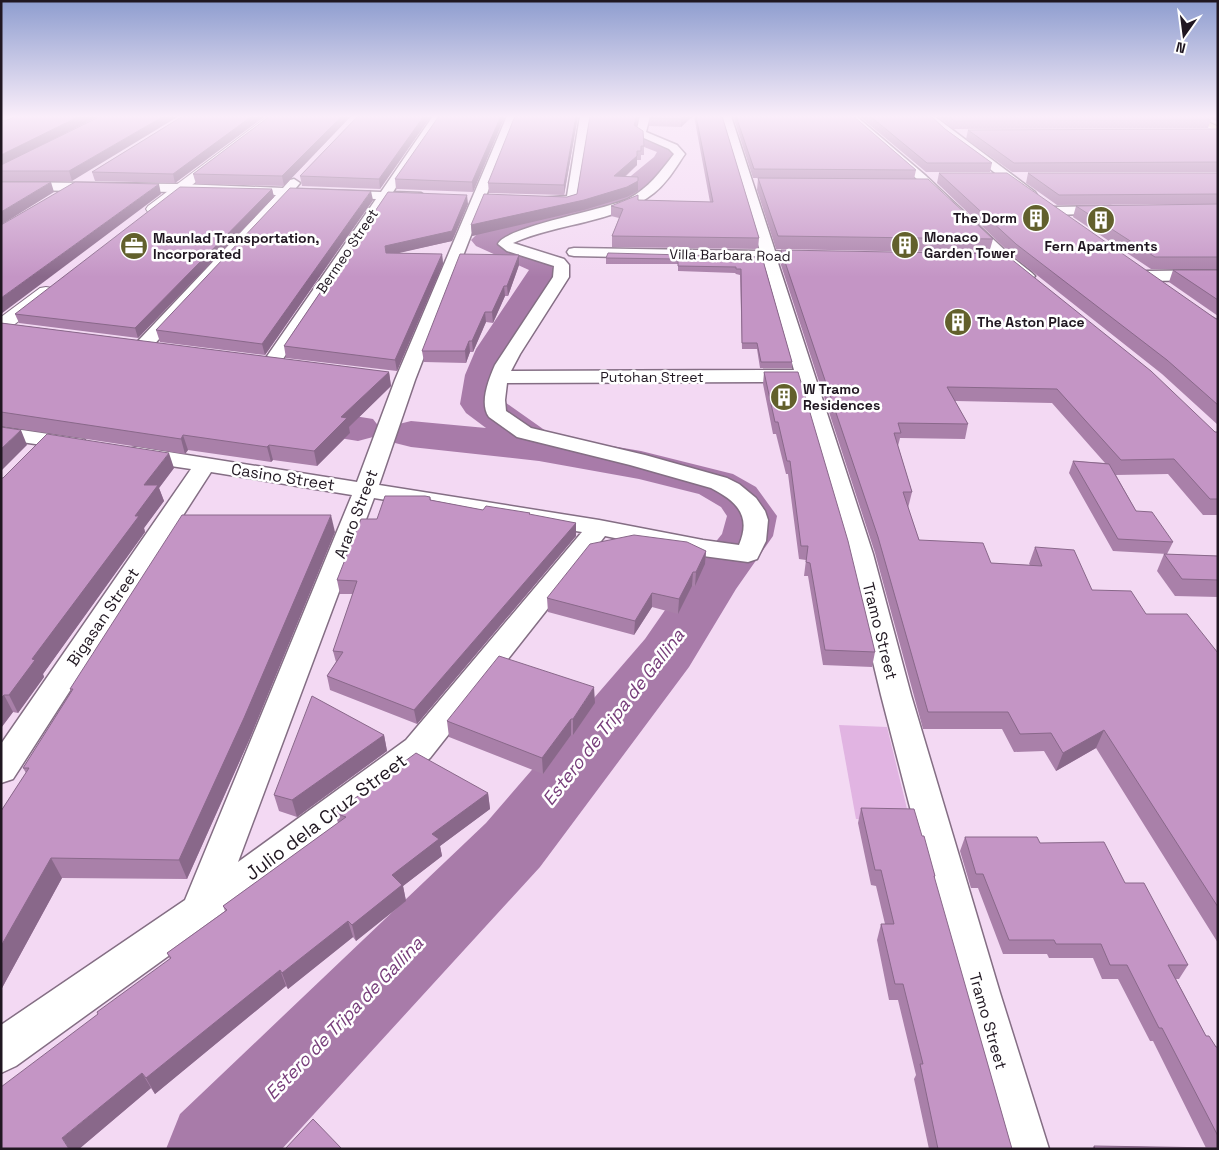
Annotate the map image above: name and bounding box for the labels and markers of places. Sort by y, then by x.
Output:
building icon: The Dorm [1021,203,1051,233]
building icon: Fern Apartments [1086,205,1116,235]
place label: The Dorm [953,209,1017,227]
place label: Monaco Garden Tower [924,228,1016,262]
place label: Maunlad Transportation, Incorporated [153,229,319,263]
building icon: Monaco Garden Tower [890,230,920,260]
office icon: Maunlad Transportation, Incorporated [119,231,149,261]
place label: Fern Apartments [1044,237,1158,255]
building icon: The Aston Place [943,307,973,337]
place label: The Aston Place [977,313,1085,331]
place label: W Tramo Residences [803,380,880,414]
building icon: W Tramo Residences [769,382,799,412]

